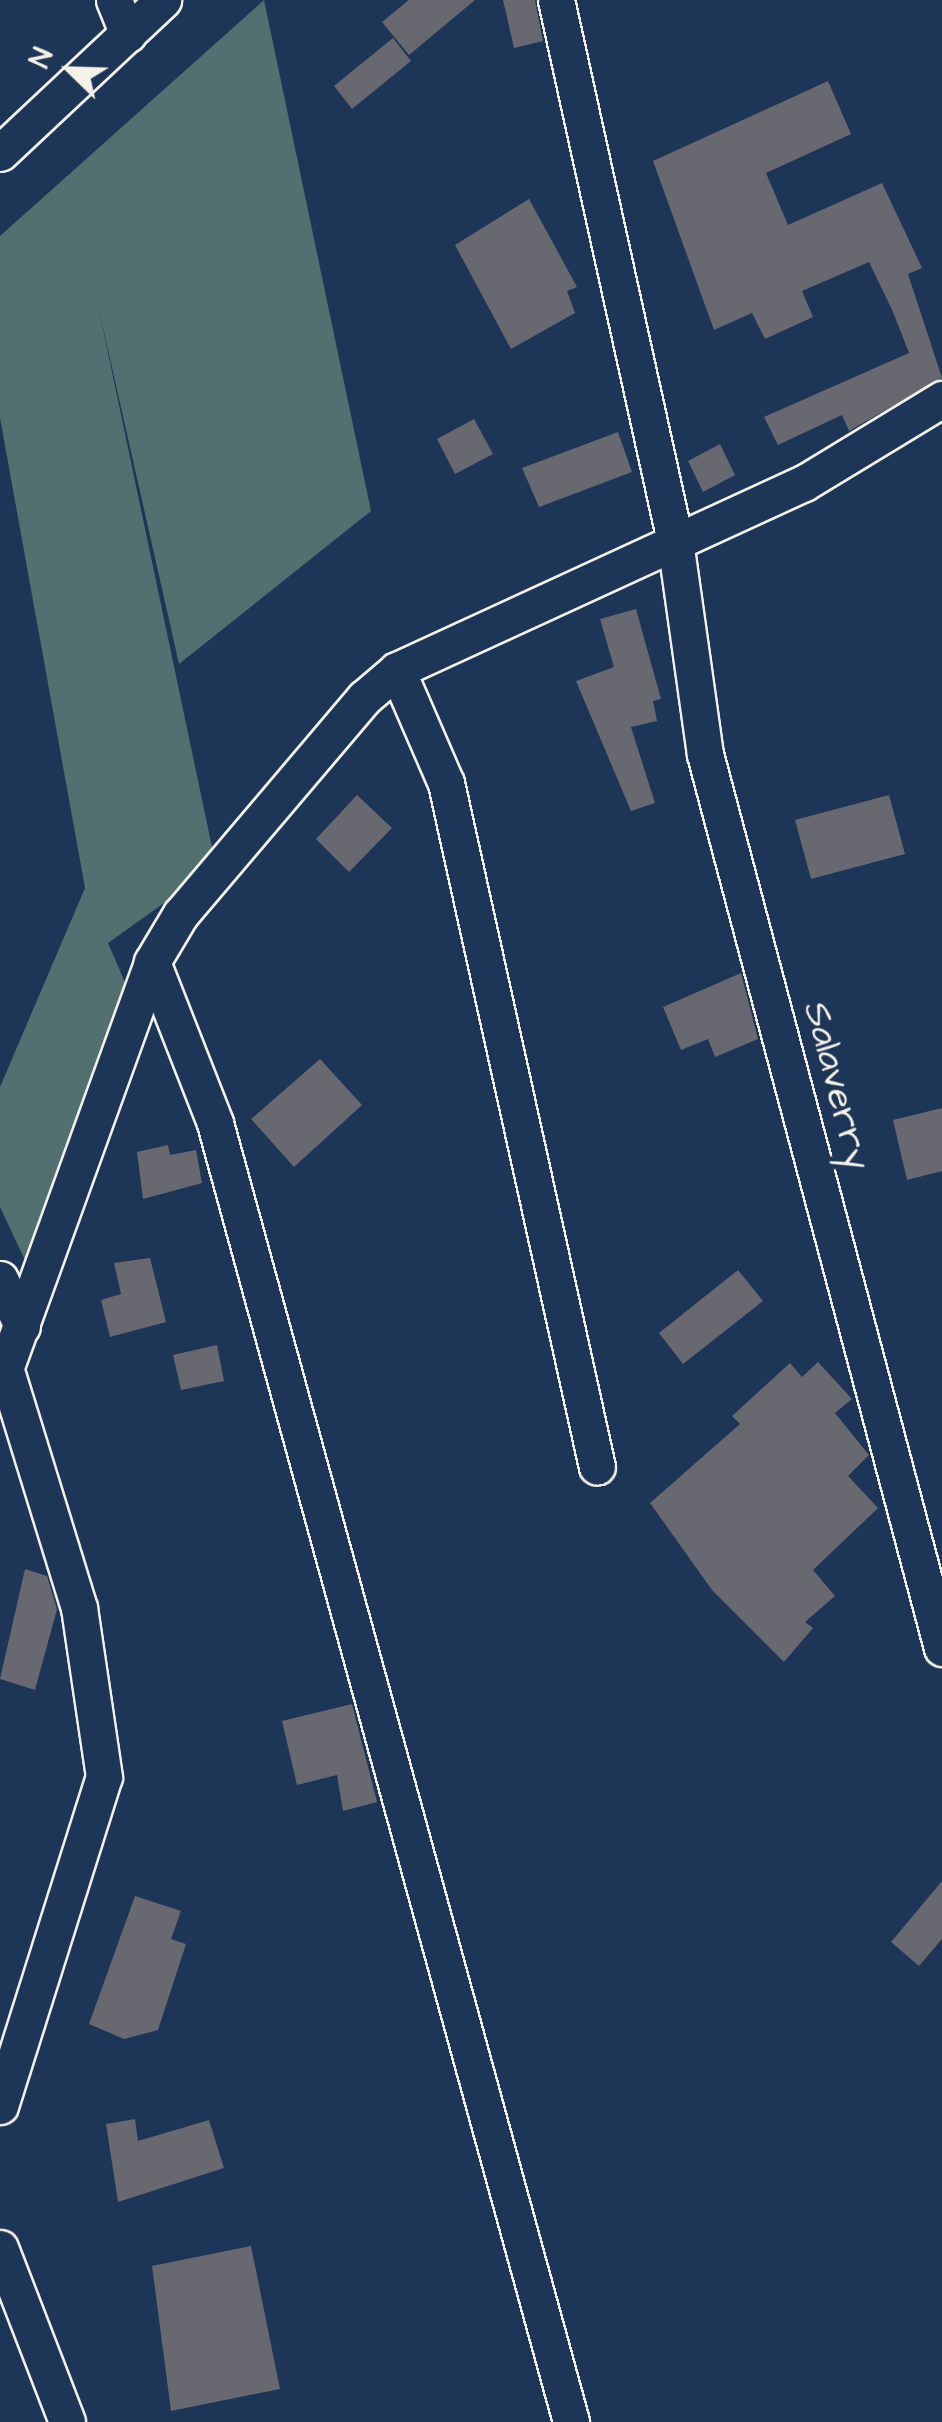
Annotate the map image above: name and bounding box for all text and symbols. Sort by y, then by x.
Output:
north arrow [20,20,120,120]
text: N [21,42,63,74]
street label: Salaverry [792,997,880,1175]

